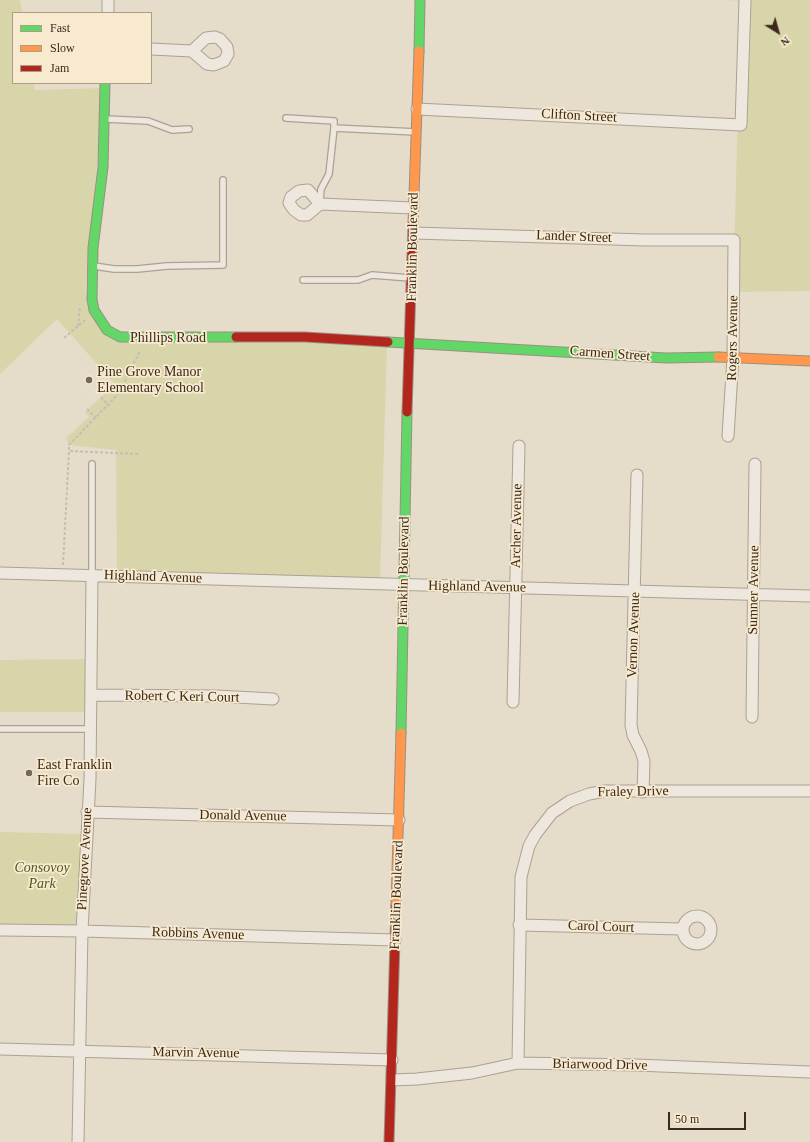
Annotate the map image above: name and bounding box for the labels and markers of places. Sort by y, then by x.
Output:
place label: Pine Grove Manor Elementary School [97,364,204,396]
marker: Pine Grove Manor Elementary School [84,375,94,385]
place label: East Franklin Fire Co [37,757,112,790]
marker: East Franklin Fire Co [24,768,34,778]

